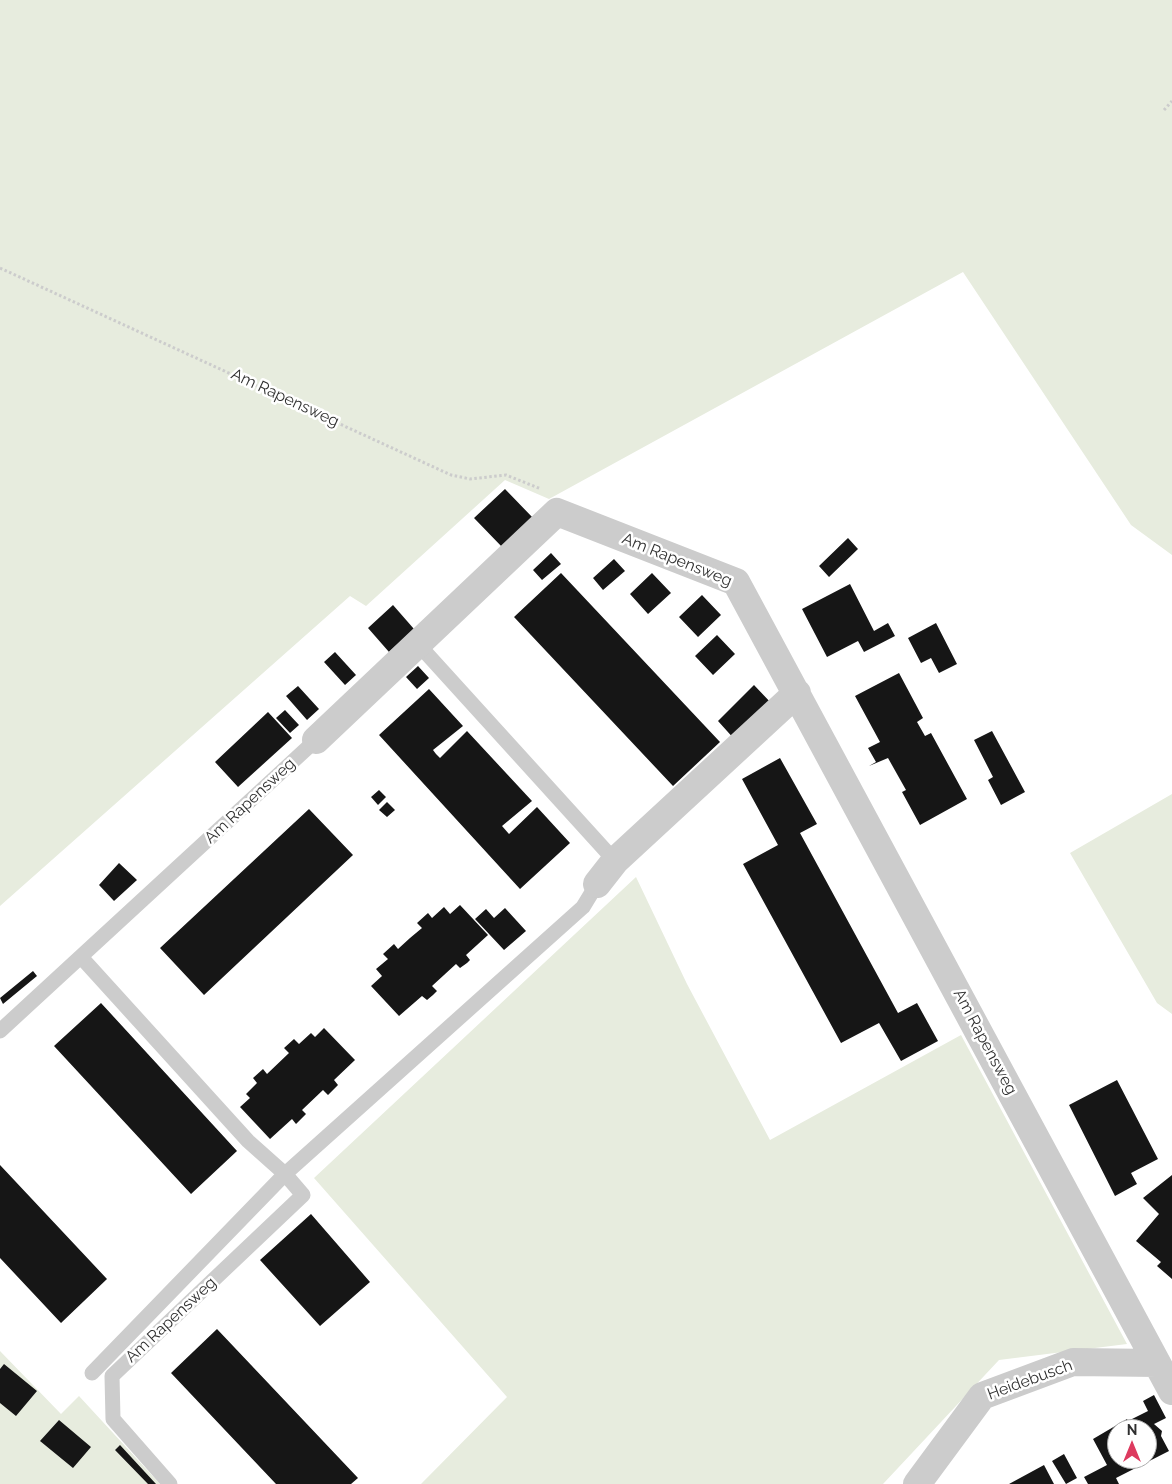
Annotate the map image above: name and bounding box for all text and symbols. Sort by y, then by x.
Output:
street label: Am Rapensweg [228,365,342,431]
street label: Am Rapensweg [619,529,735,591]
street label: Am Rapensweg [201,754,299,848]
street label: Am Rapensweg [949,986,1021,1098]
street label: Am Rapensweg [122,1273,220,1367]
street label: Heidebusch [985,1356,1075,1404]
north arrow [1107,1419,1157,1469]
text: N [1127,1422,1137,1438]

